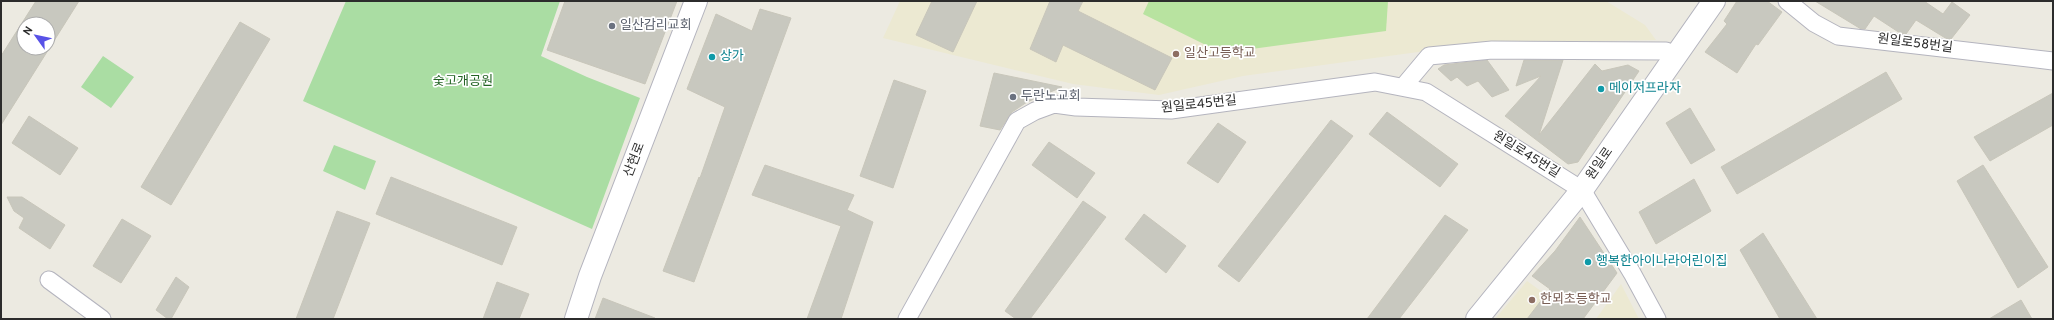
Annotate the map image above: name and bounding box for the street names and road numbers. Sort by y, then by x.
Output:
street label: 원일로58번길 [1876,31,1954,57]
street label: 원일로45번길 [1160,93,1238,117]
street label: 원일로45번길 [1490,128,1562,182]
street label: 산현로 [620,140,649,180]
street label: 원일로 [1583,145,1617,183]

